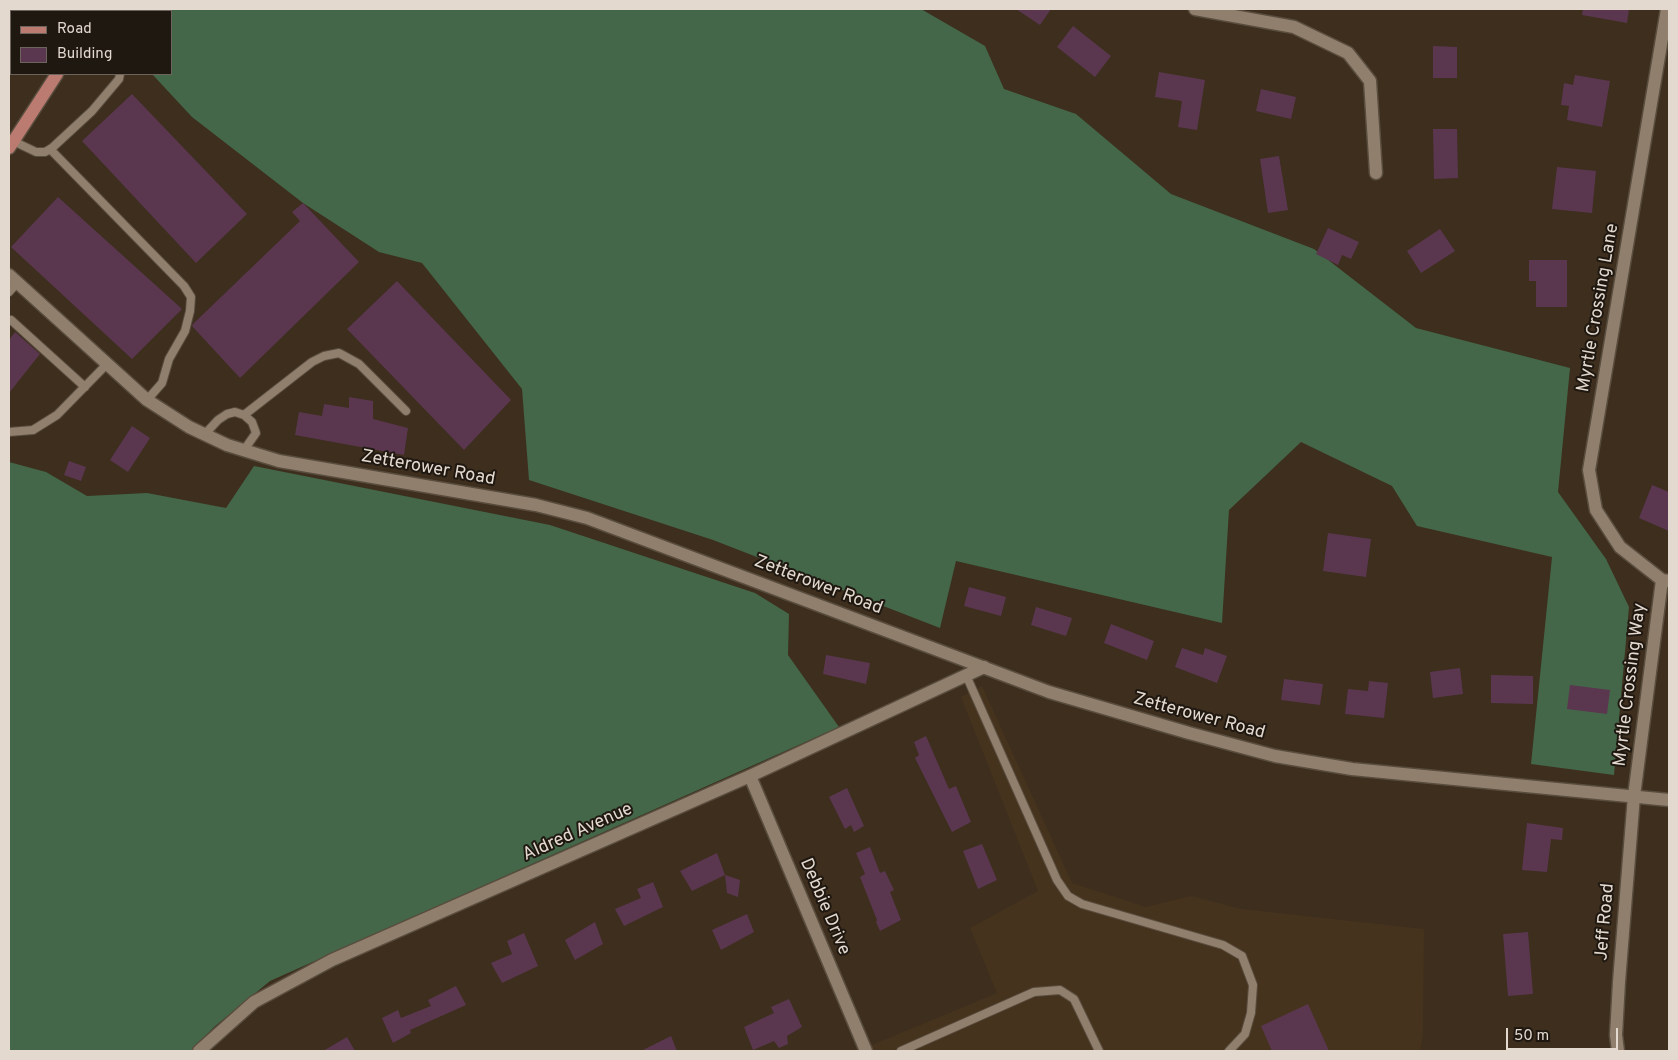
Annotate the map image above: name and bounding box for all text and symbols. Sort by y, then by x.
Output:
legend [10,10,172,75]
text: Road [57,20,92,39]
text: Building [57,45,112,64]
street label: Myrtle Crossing Lane [1574,222,1624,394]
street label: Zetterower Road [359,447,497,491]
street label: Zetterower Road [751,552,885,620]
street label: Myrtle Crossing Way [1610,602,1652,768]
street label: Zetterower Road [1131,689,1267,745]
street label: Aldred Avenue [520,799,636,867]
street label: Debbie Drive [794,855,854,959]
street label: Jeff Road [1592,882,1620,962]
scale bar [1508,1018,1620,1050]
text: 50 m [1514,1027,1549,1046]

